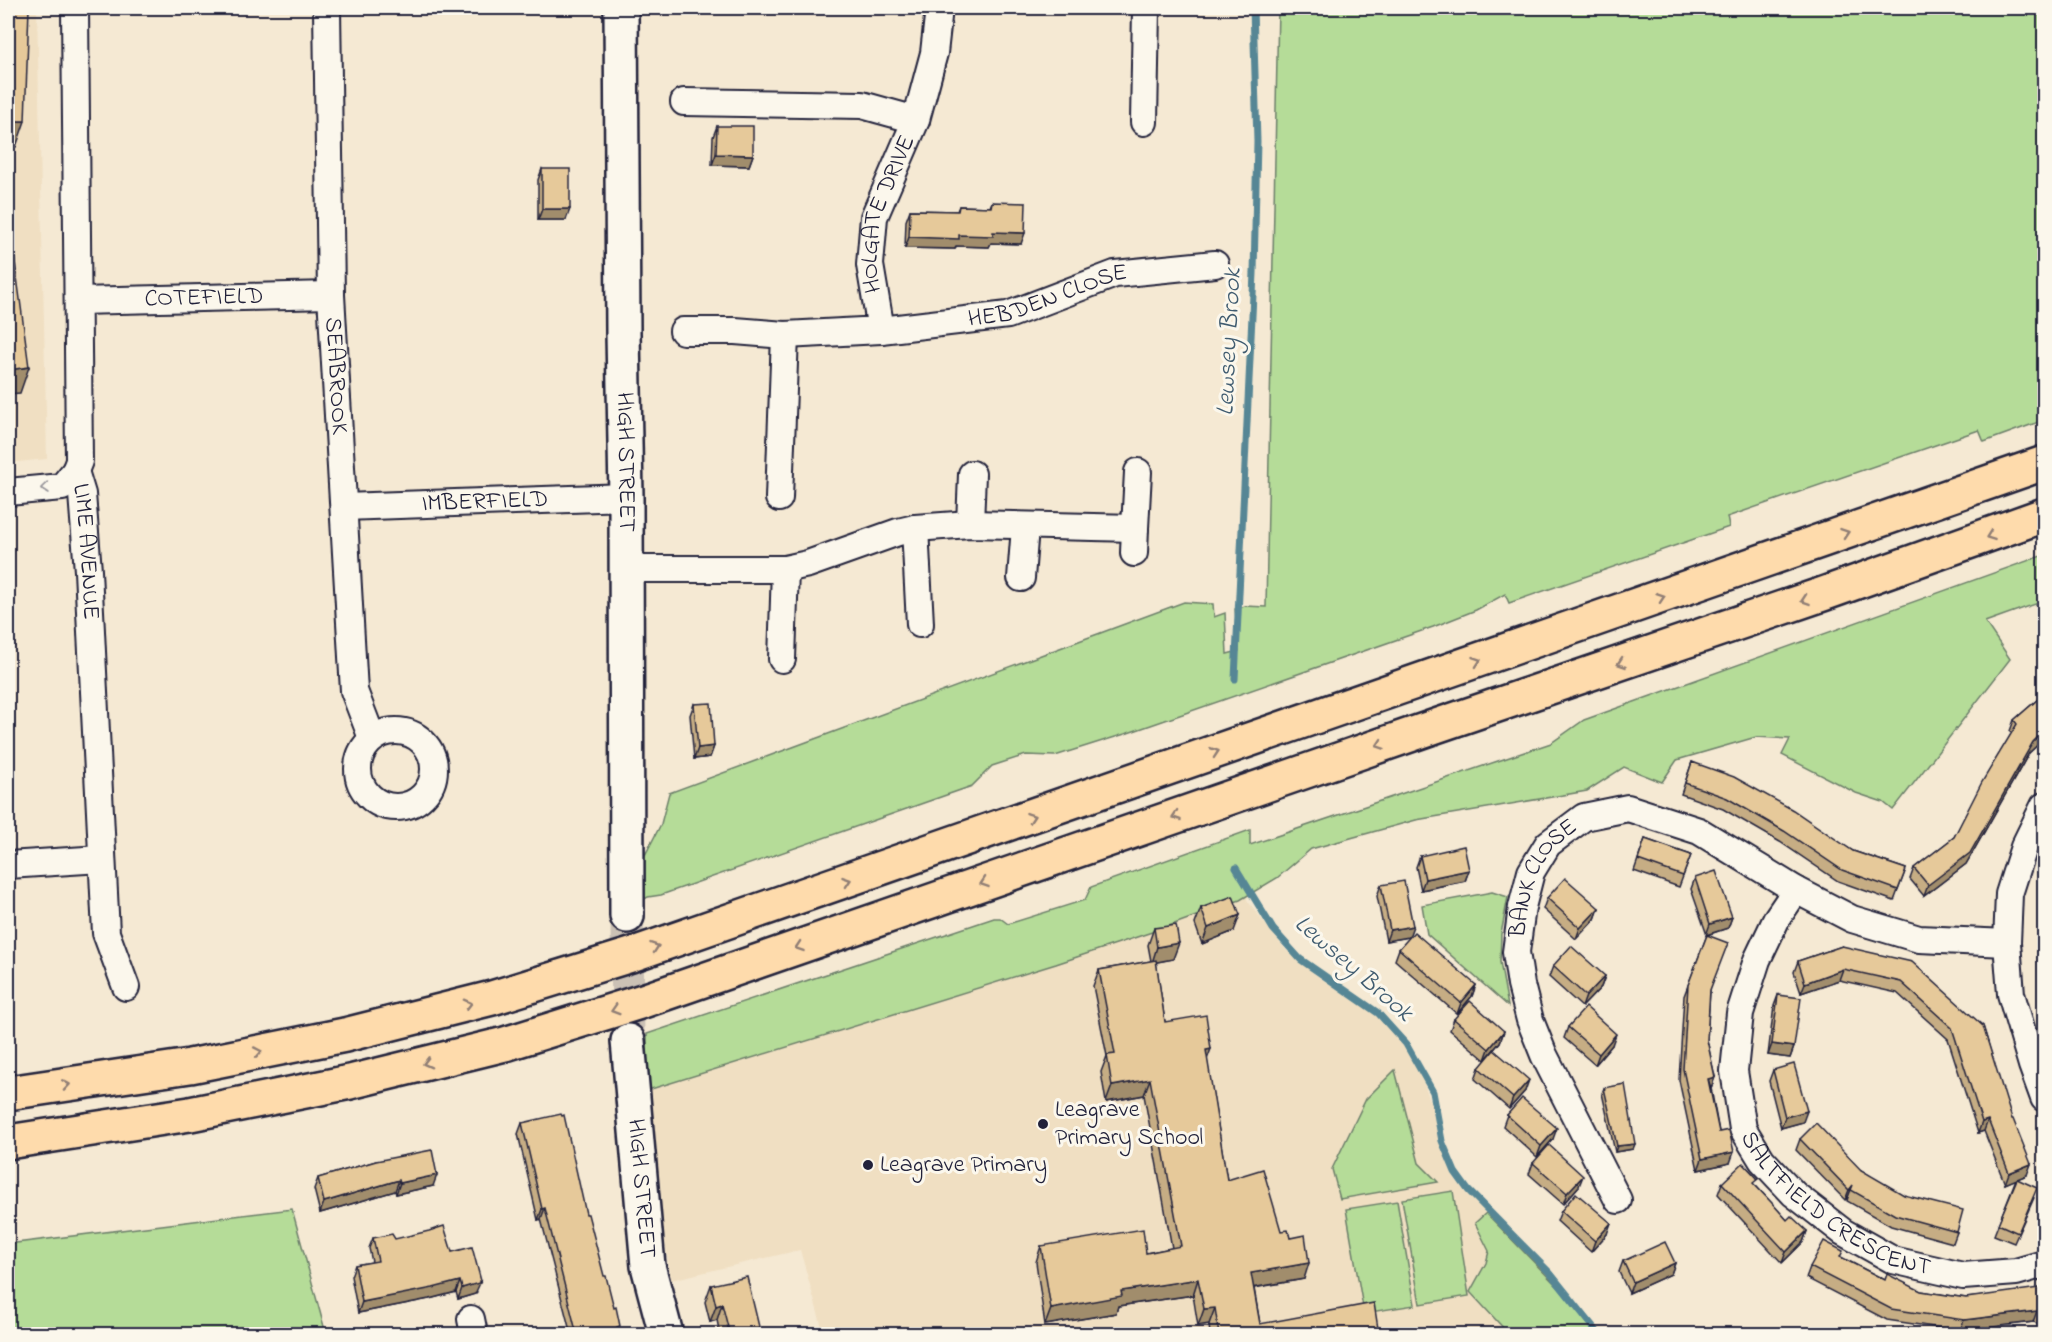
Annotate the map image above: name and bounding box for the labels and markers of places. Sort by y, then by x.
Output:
place label: Leagrave Primary School [1055,1093,1203,1157]
marker: Leagrave Primary School [1036,1117,1050,1131]
place label: Leagrave Primary [880,1148,1047,1184]
marker: Leagrave Primary [861,1158,875,1172]

